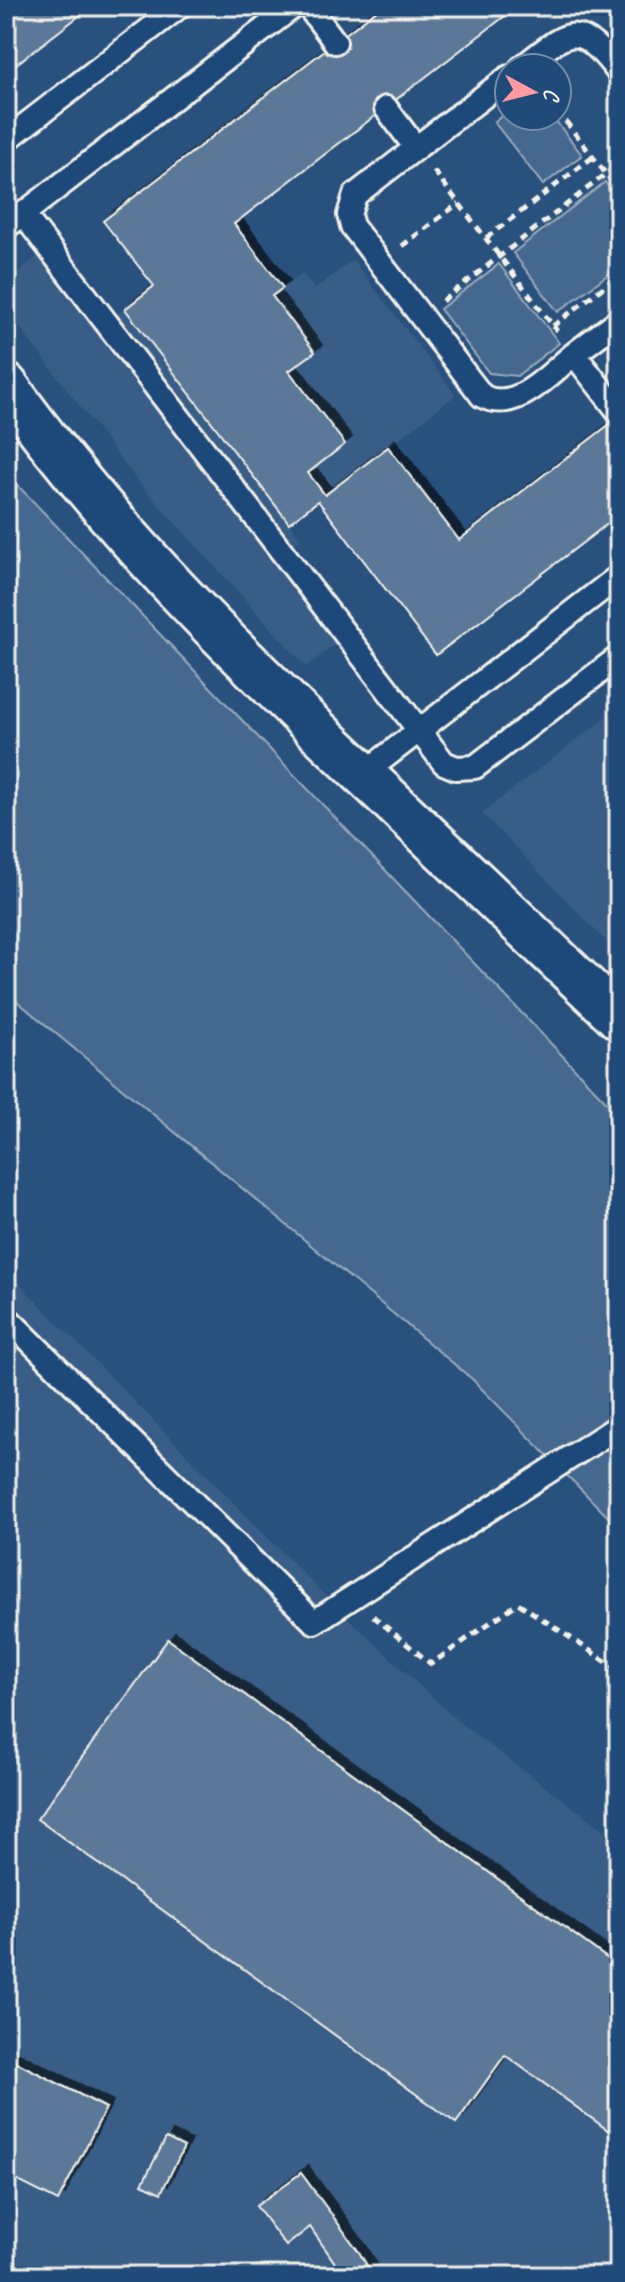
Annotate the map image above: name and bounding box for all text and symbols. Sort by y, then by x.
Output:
north arrow [493,52,573,132]
text: С [537,87,566,105]

